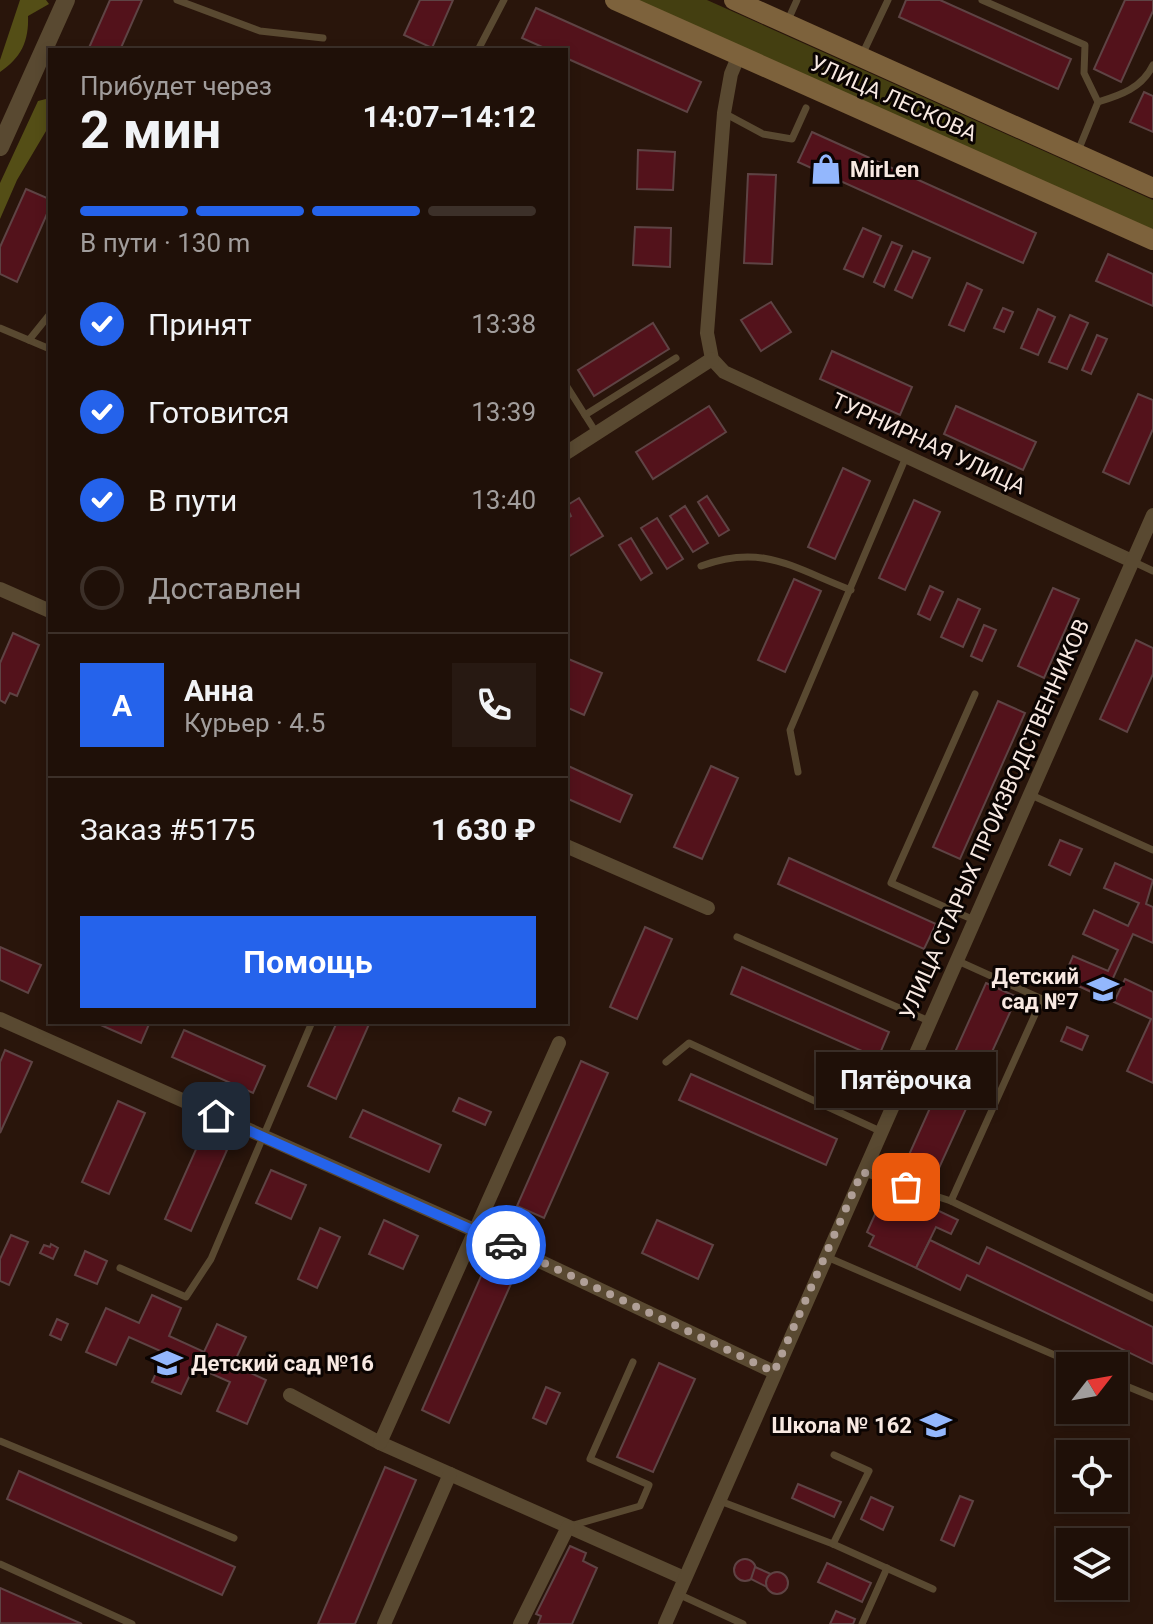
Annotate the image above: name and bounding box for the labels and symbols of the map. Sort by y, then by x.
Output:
street label: УЛИЦА ЛЕСКОВА [806,50,982,147]
shop icon: MirLen [809,152,843,186]
place label: MirLen [850,157,919,182]
street label: ТУРНИРНАЯ УЛИЦА [828,388,1030,500]
street label: УЛИЦА СТАРЫХ ПРОИЗВОДСТВЕННИКОВ [895,615,1094,1023]
place label: Детский сад №7 [992,964,1079,1014]
school or university icon: Детский сад №7 [1086,972,1120,1006]
callout: Пятёрочка [816,1051,996,1107]
pin [182,1082,250,1150]
pin [872,1153,940,1221]
courier [466,1205,546,1285]
school or university icon: Детский сад №16 [150,1346,184,1380]
place label: Детский сад №16 [191,1351,374,1376]
north arrow [1056,1352,1128,1424]
school or university icon: Школа № 162 [919,1408,953,1442]
place label: Школа № 162 [771,1413,912,1438]

